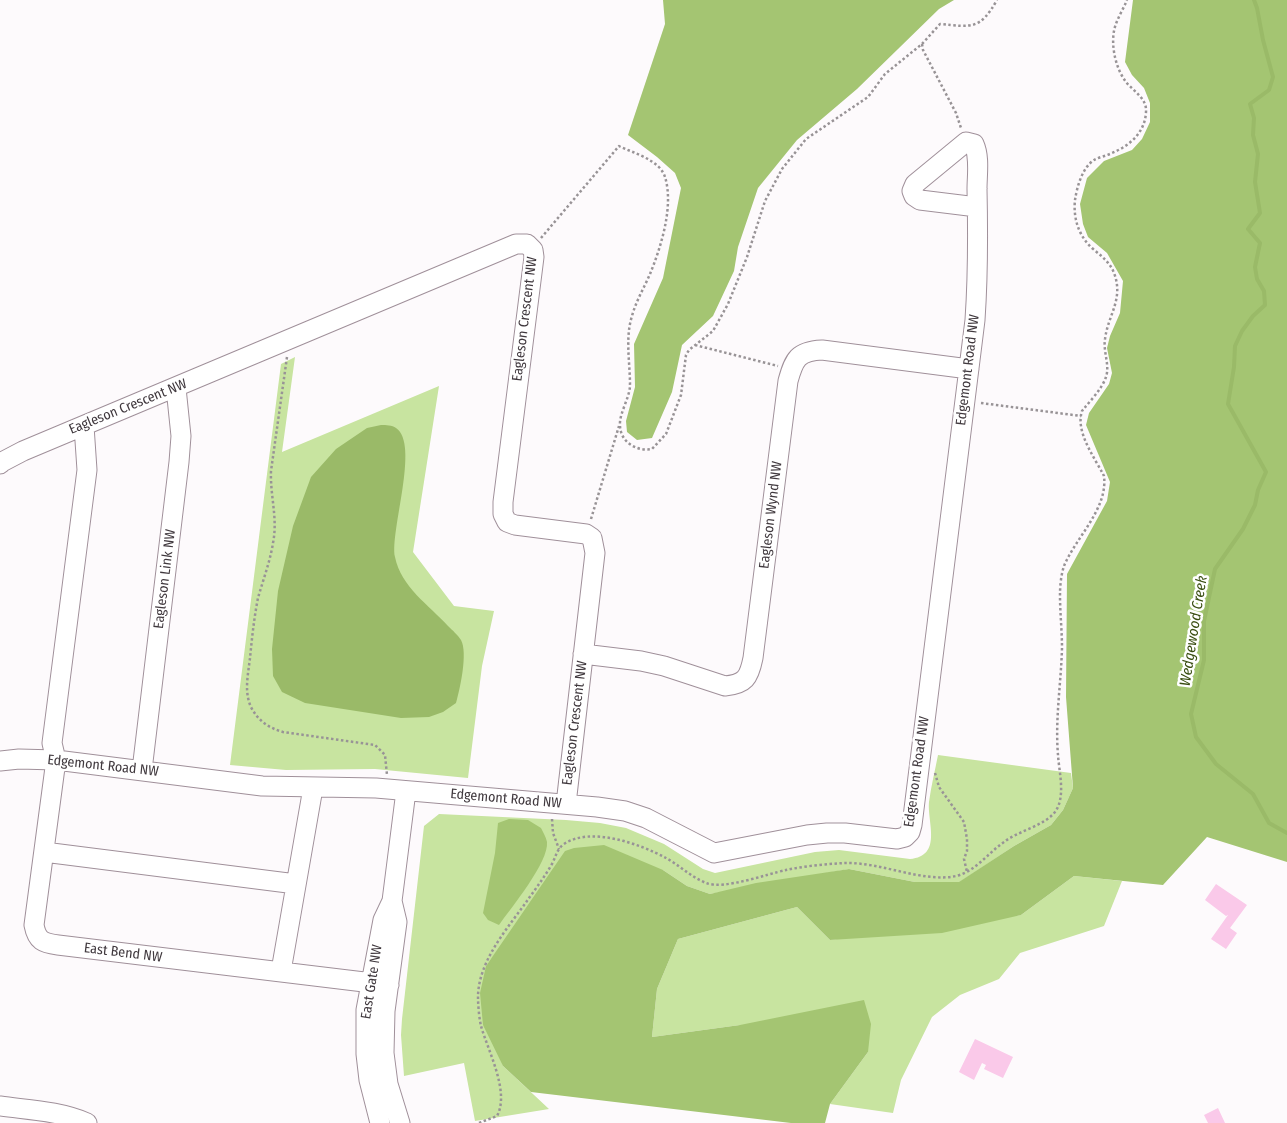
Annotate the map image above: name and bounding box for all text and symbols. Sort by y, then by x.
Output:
street label: Eagleson Crescent NW [509,256,541,382]
street label: Edgemont Road NW [953,314,983,426]
street label: Eagleson Crescent NW [67,376,189,438]
street label: Eagleson Wynd NW [756,460,786,570]
street label: Eagleson Link NW [151,528,179,630]
water label: Wedgewood Creek [1176,575,1212,687]
street label: Eagleson Crescent NW [559,660,591,786]
street label: Edgemont Road NW [901,716,933,828]
street label: Edgemont Road NW [47,752,159,780]
street label: Edgemont Road NW [450,786,562,812]
street label: East Bend NW [83,940,163,966]
street label: East Gate NW [358,943,386,1021]

